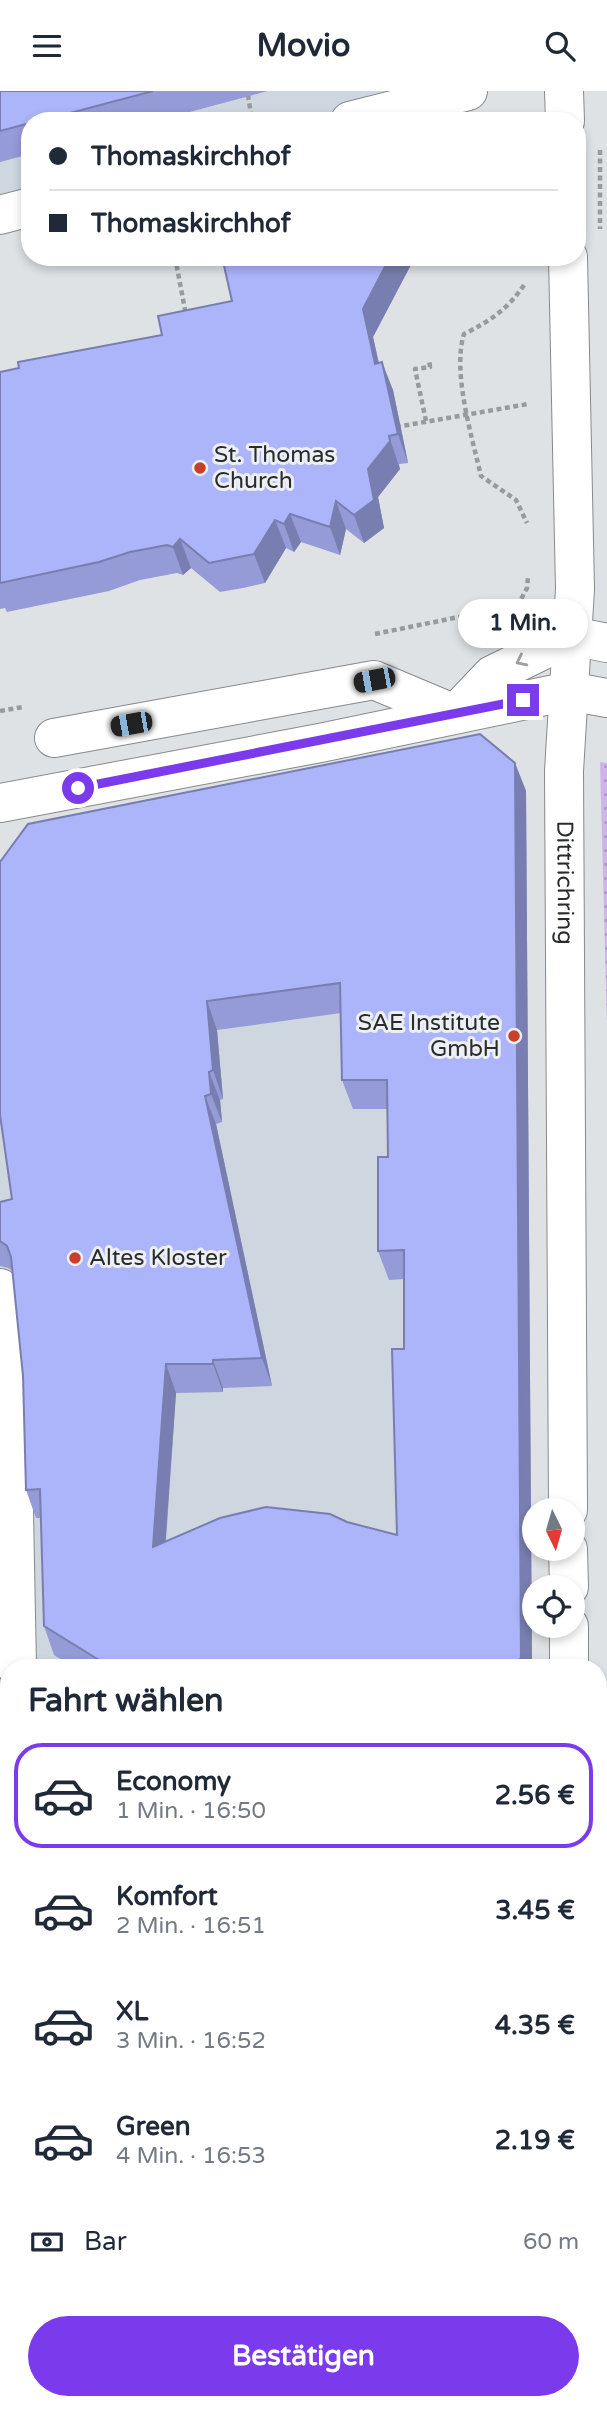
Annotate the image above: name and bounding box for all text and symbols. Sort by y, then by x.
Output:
icon: menu [28,27,66,65]
text: Movio [256,27,351,65]
icon: search [541,27,579,65]
text: Thomaskirchhof [91,141,291,172]
text: Thomaskirchhof [91,208,291,239]
place label: St. Thomas Church [214,441,335,495]
marker: St. Thomas Church [192,460,208,476]
callout: 1 Min. [458,599,588,647]
text: 1 Min. [489,609,557,637]
one-way arrow [515,653,528,667]
car [352,666,397,694]
route end [507,684,539,716]
car [109,710,154,738]
route start [62,772,94,804]
street label: Dittrichring [550,820,579,945]
place label: SAE Institute GmbH [358,1009,500,1063]
marker: SAE Institute GmbH [506,1028,522,1044]
place label: Altes Kloster [89,1244,227,1272]
marker: Altes Kloster [67,1250,83,1266]
north arrow [522,1498,584,1561]
map controls [522,1498,585,1638]
button: locate [522,1575,585,1638]
text: Fahrt wählen [28,1682,224,1720]
icon: car [32,1764,95,1827]
text: Economy [116,1766,231,1797]
text: 2.56 € [495,1780,575,1811]
text: 1 Min. · 16:50 [116,1797,266,1825]
icon: car [32,1879,95,1942]
text: Komfort [116,1881,218,1912]
text: 3.45 € [495,1895,575,1926]
text: 2 Min. · 16:51 [116,1912,266,1940]
icon: car [32,1994,95,2057]
text: XL [116,1996,148,2027]
text: 4.35 € [495,2010,575,2041]
text: 3 Min. · 16:52 [116,2027,266,2055]
icon: car [32,2109,95,2172]
text: Green [116,2111,191,2142]
text: 2.19 € [495,2125,575,2156]
text: 4 Min. · 16:53 [116,2142,266,2170]
icon: cash [28,2223,66,2261]
text: Bar [84,2226,127,2257]
text: 60 m [523,2228,579,2256]
button: Bestätigen [28,2316,579,2396]

